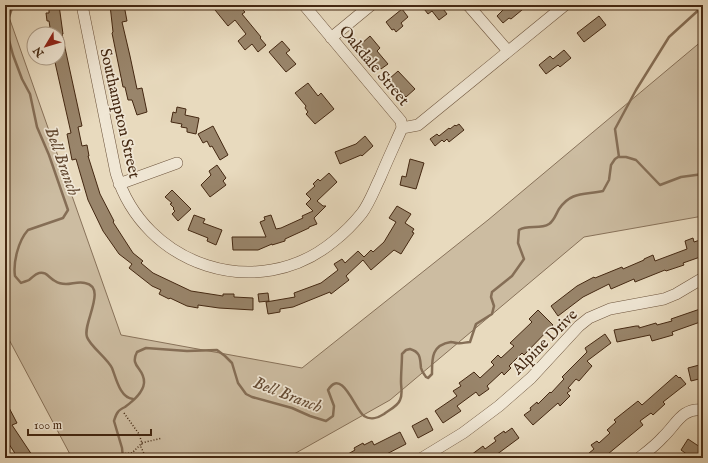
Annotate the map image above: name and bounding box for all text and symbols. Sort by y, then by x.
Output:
street label: Oakdale Street [334,22,413,111]
north arrow [26,26,66,66]
text: N [30,43,48,60]
street label: Southampton Street [94,47,144,181]
water label: Bell Branch [39,124,84,199]
street label: Alpine Drive [508,305,582,380]
water label: Bell Branch [250,373,325,418]
scale bar [28,411,151,437]
text: 100 m [34,418,62,433]

